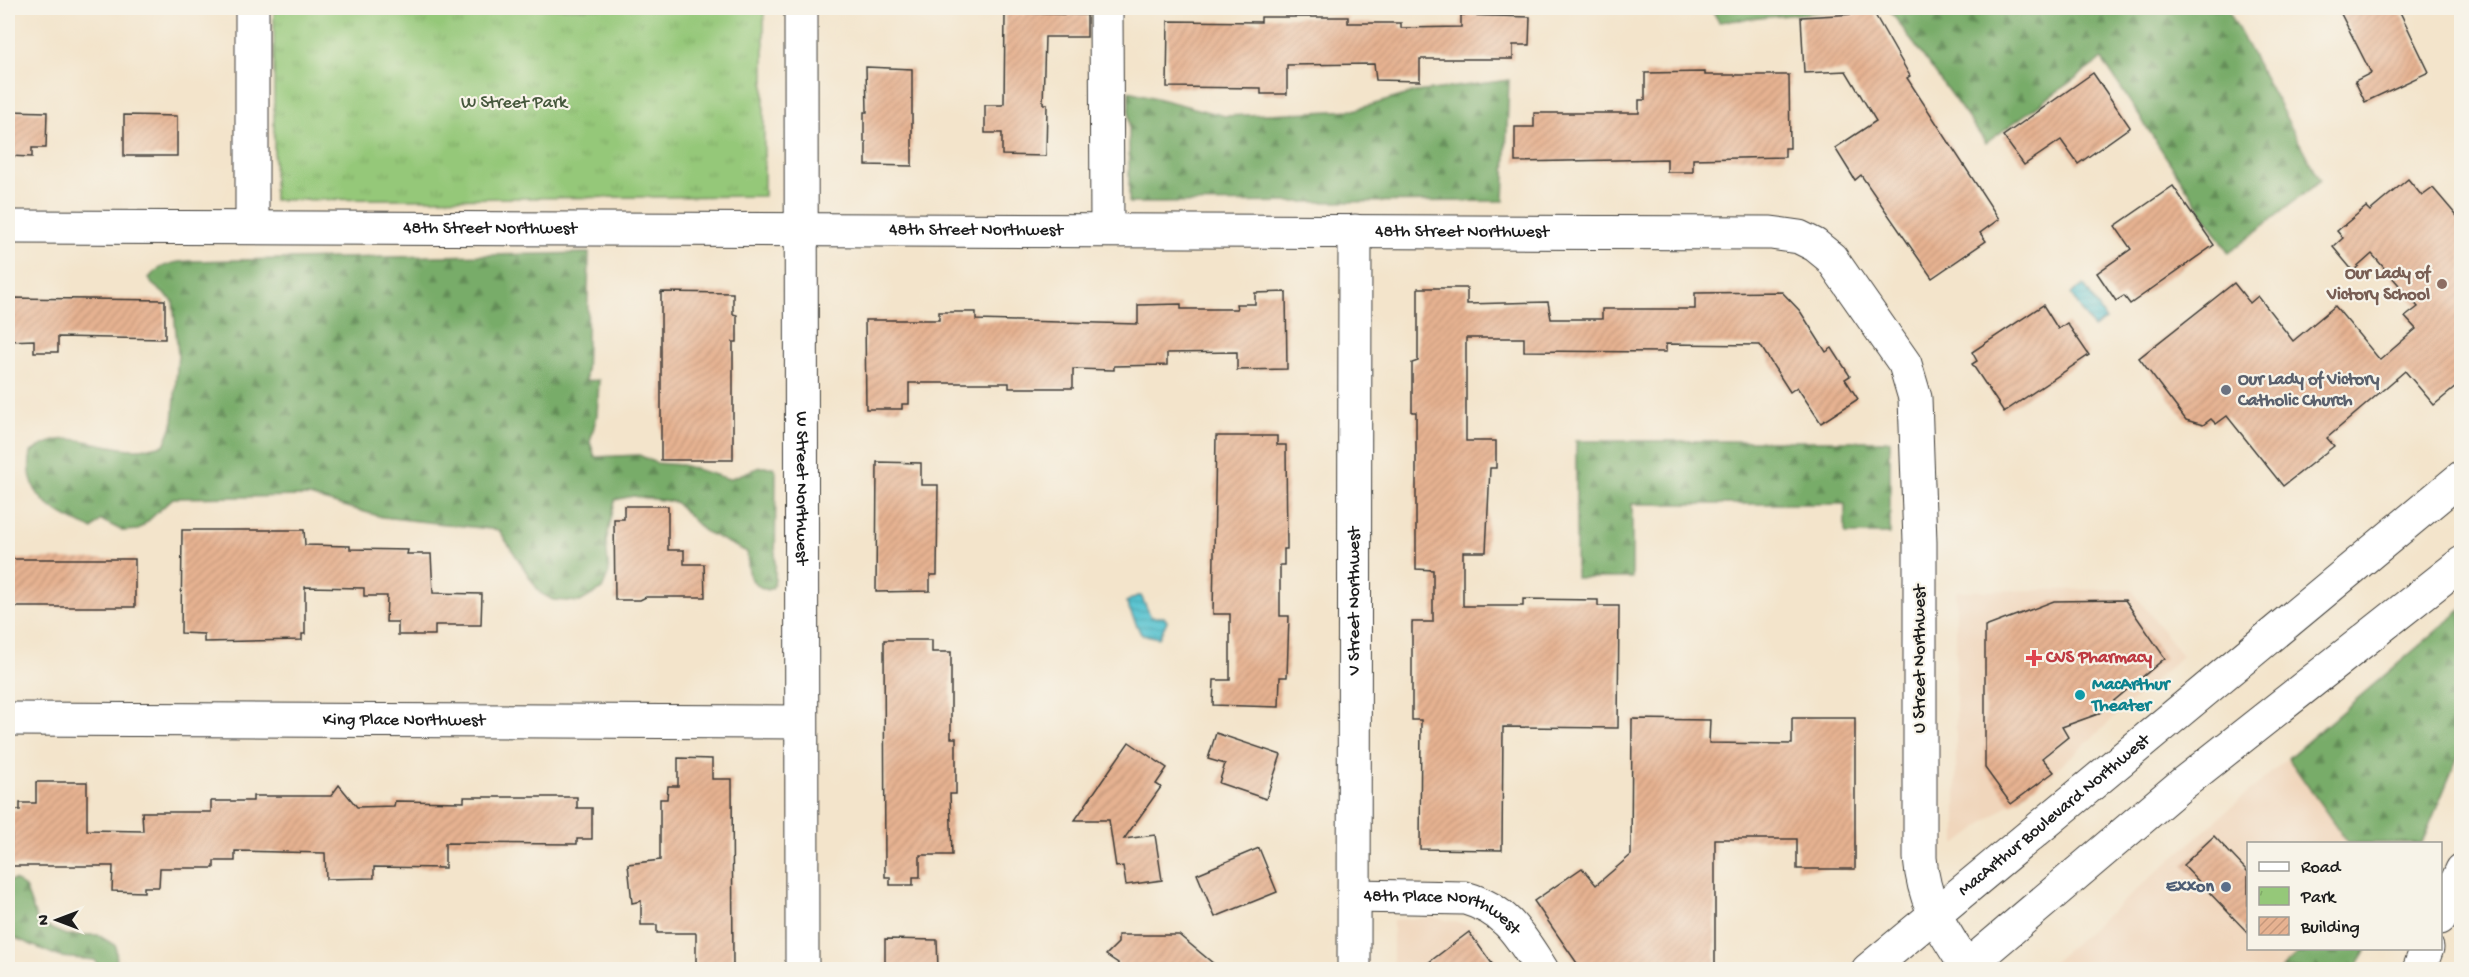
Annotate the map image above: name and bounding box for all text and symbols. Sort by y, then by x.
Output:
park label: W Street Park [461,93,569,114]
street label: 48th Street Northwest [403,218,579,239]
street label: 48th Street Northwest [889,219,1065,241]
street label: 48th Street Northwest [1375,221,1551,243]
place label: Our Lady of Victory School [2326,264,2431,306]
marker: Our Lady of Victory School [2435,277,2449,291]
place label: Our Lady of Victory Catholic Church [2237,370,2379,412]
marker: Our Lady of Victory Catholic Church [2219,383,2233,397]
street label: W Street Northwest [791,411,812,566]
street label: V Street Northwest [1344,525,1365,676]
street label: U Street Northwest [1910,583,1931,733]
place label: CVS Pharmacy [2045,648,2152,669]
marker: CVS Pharmacy [2027,651,2041,665]
place label: MacArthur Theater [2090,675,2172,717]
marker: MacArthur Theater [2073,688,2087,702]
street label: King Place Northwest [323,710,487,731]
street label: MacArthur Boulevard Northwest [1954,729,2156,901]
legend [2247,842,2442,950]
text: Road [2301,858,2342,879]
place label: Exxon [2166,877,2214,898]
marker: Exxon [2219,880,2233,894]
street label: 48th Place Northwest [1363,886,1526,941]
text: Park [2300,888,2337,909]
north arrow [27,890,87,950]
text: N [36,914,55,925]
text: Building [2300,918,2360,939]

